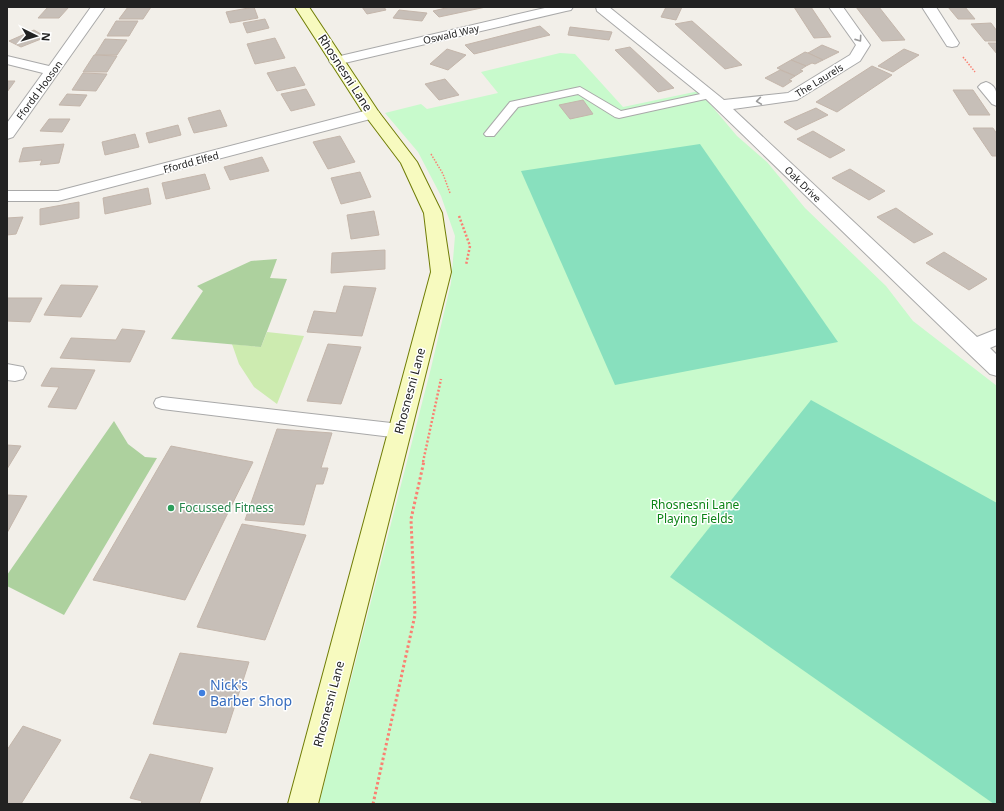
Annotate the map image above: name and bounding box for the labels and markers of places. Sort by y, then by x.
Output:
place label: Focussed Fitness [179,499,274,516]
marker: Focussed Fitness [166,503,176,513]
place label: Nick's Barber Shop [210,675,292,710]
marker: Nick's Barber Shop [197,688,207,698]

